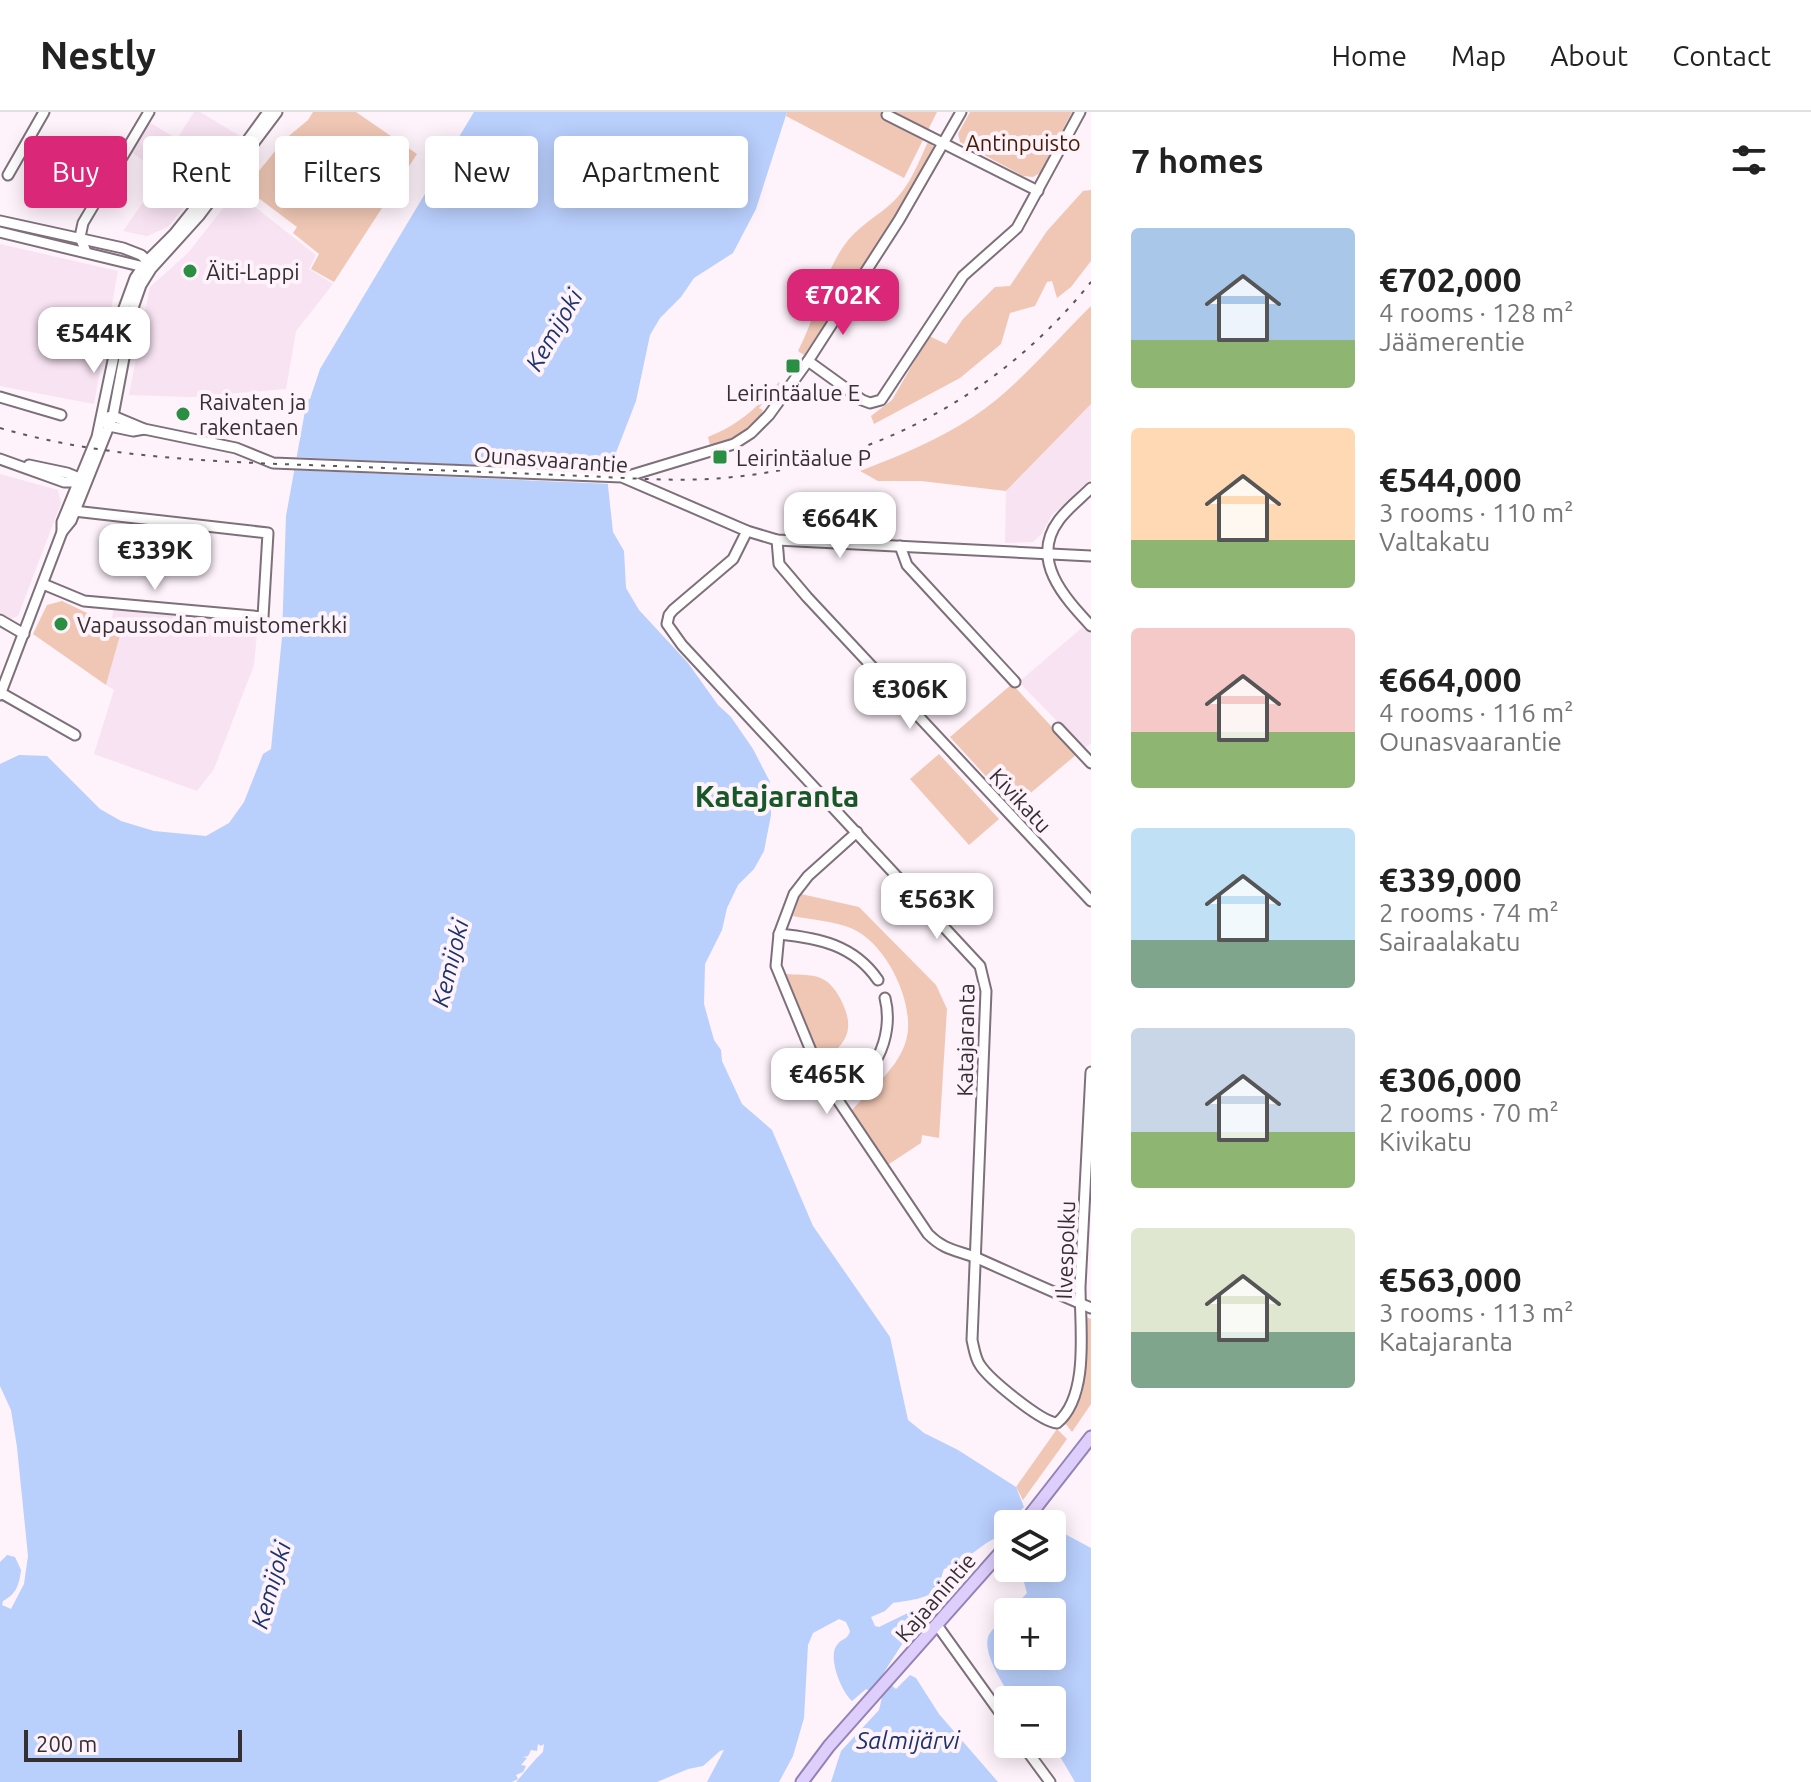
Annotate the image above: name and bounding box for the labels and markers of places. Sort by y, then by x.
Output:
place label: Äiti-Lappi [206,259,300,284]
marker: Äiti-Lappi [181,262,199,280]
pin: €702K [787,269,899,337]
pin: €544K [38,307,150,375]
marker: Leirintäalue E [784,357,802,375]
place label: Leirintäalue E [726,380,860,405]
place label: Raivaten ja rakentaen [199,389,306,439]
marker: Raivaten ja rakentaen [174,405,192,423]
place label: Leirintäalue P [736,445,871,470]
marker: Leirintäalue P [711,448,729,466]
pin: €664K [784,492,896,560]
pin: €339K [99,524,211,592]
place label: Vapaussodan muistomerkki [77,612,347,637]
marker: Vapaussodan muistomerkki [52,615,70,633]
pin: €306K [854,663,966,731]
pin: €563K [881,873,993,941]
pin: €465K [771,1048,883,1116]

